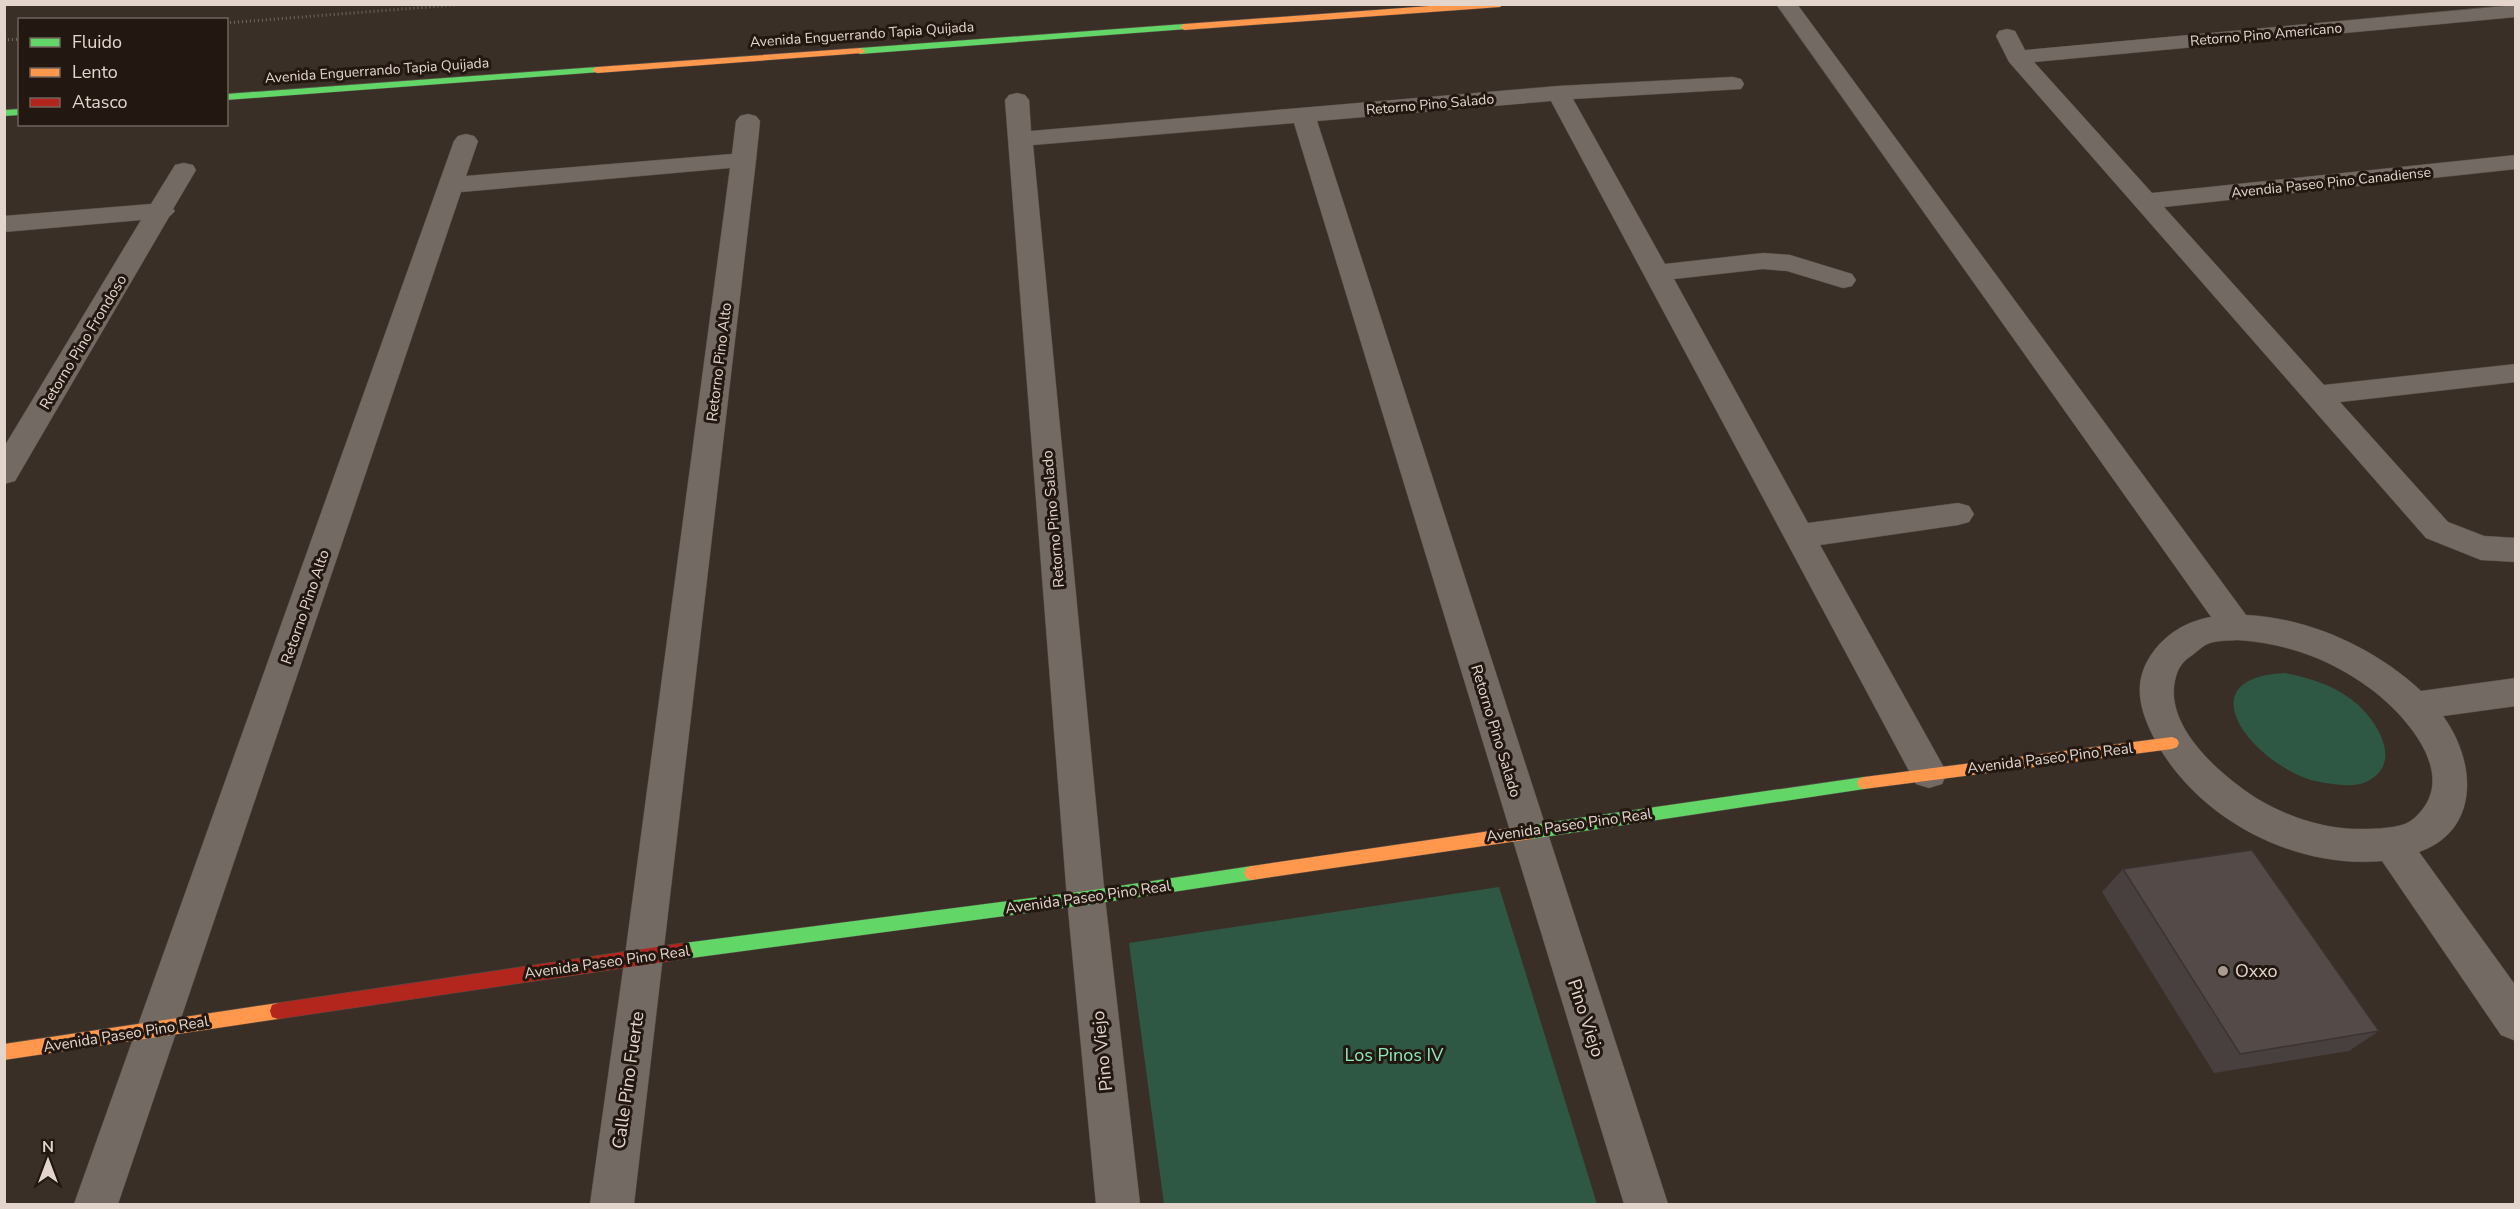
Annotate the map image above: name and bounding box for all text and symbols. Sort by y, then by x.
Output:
street label: Avenida Enguerrando Tapia Quijada [749,17,975,52]
legend [18,18,228,126]
street label: Retorno Pino Americano [2189,18,2343,51]
text: Fluido [72,30,122,54]
street label: Avenida Enguerrando Tapia Quijada [264,53,490,88]
text: Lento [72,60,118,84]
street label: Retorno Pino Salado [1365,89,1495,120]
text: Atasco [72,90,128,114]
street label: Avendia Paseo Pino Canadiense [2230,163,2432,202]
street label: Retorno Pino Frondoso [35,271,131,413]
street label: Retorno Pino Alto [702,301,736,423]
street label: Retorno Pino Salado [1037,449,1069,589]
street label: Retorno Pino Alto [276,547,334,667]
street label: Retorno Pino Salado [1466,662,1526,800]
street label: Avenida Paseo Pino Real [1966,738,2135,778]
street label: Avenida Paseo Pino Real [1485,803,1654,847]
street label: Avenida Paseo Pino Real [1004,875,1173,919]
street label: Avenida Paseo Pino Real [523,940,692,984]
place label: Oxxo [2235,959,2278,983]
marker: Oxxo [2216,964,2230,978]
street label: Pino Viejo [1562,976,1610,1060]
street label: Calle Pino Fuerte [606,1010,650,1150]
street label: Pino Viejo [1086,1010,1118,1092]
street label: Avenida Paseo Pino Real [42,1011,211,1057]
park label: Los Pinos IV [1344,1043,1444,1067]
north arrow [18,1131,78,1191]
text: N [42,1136,54,1158]

